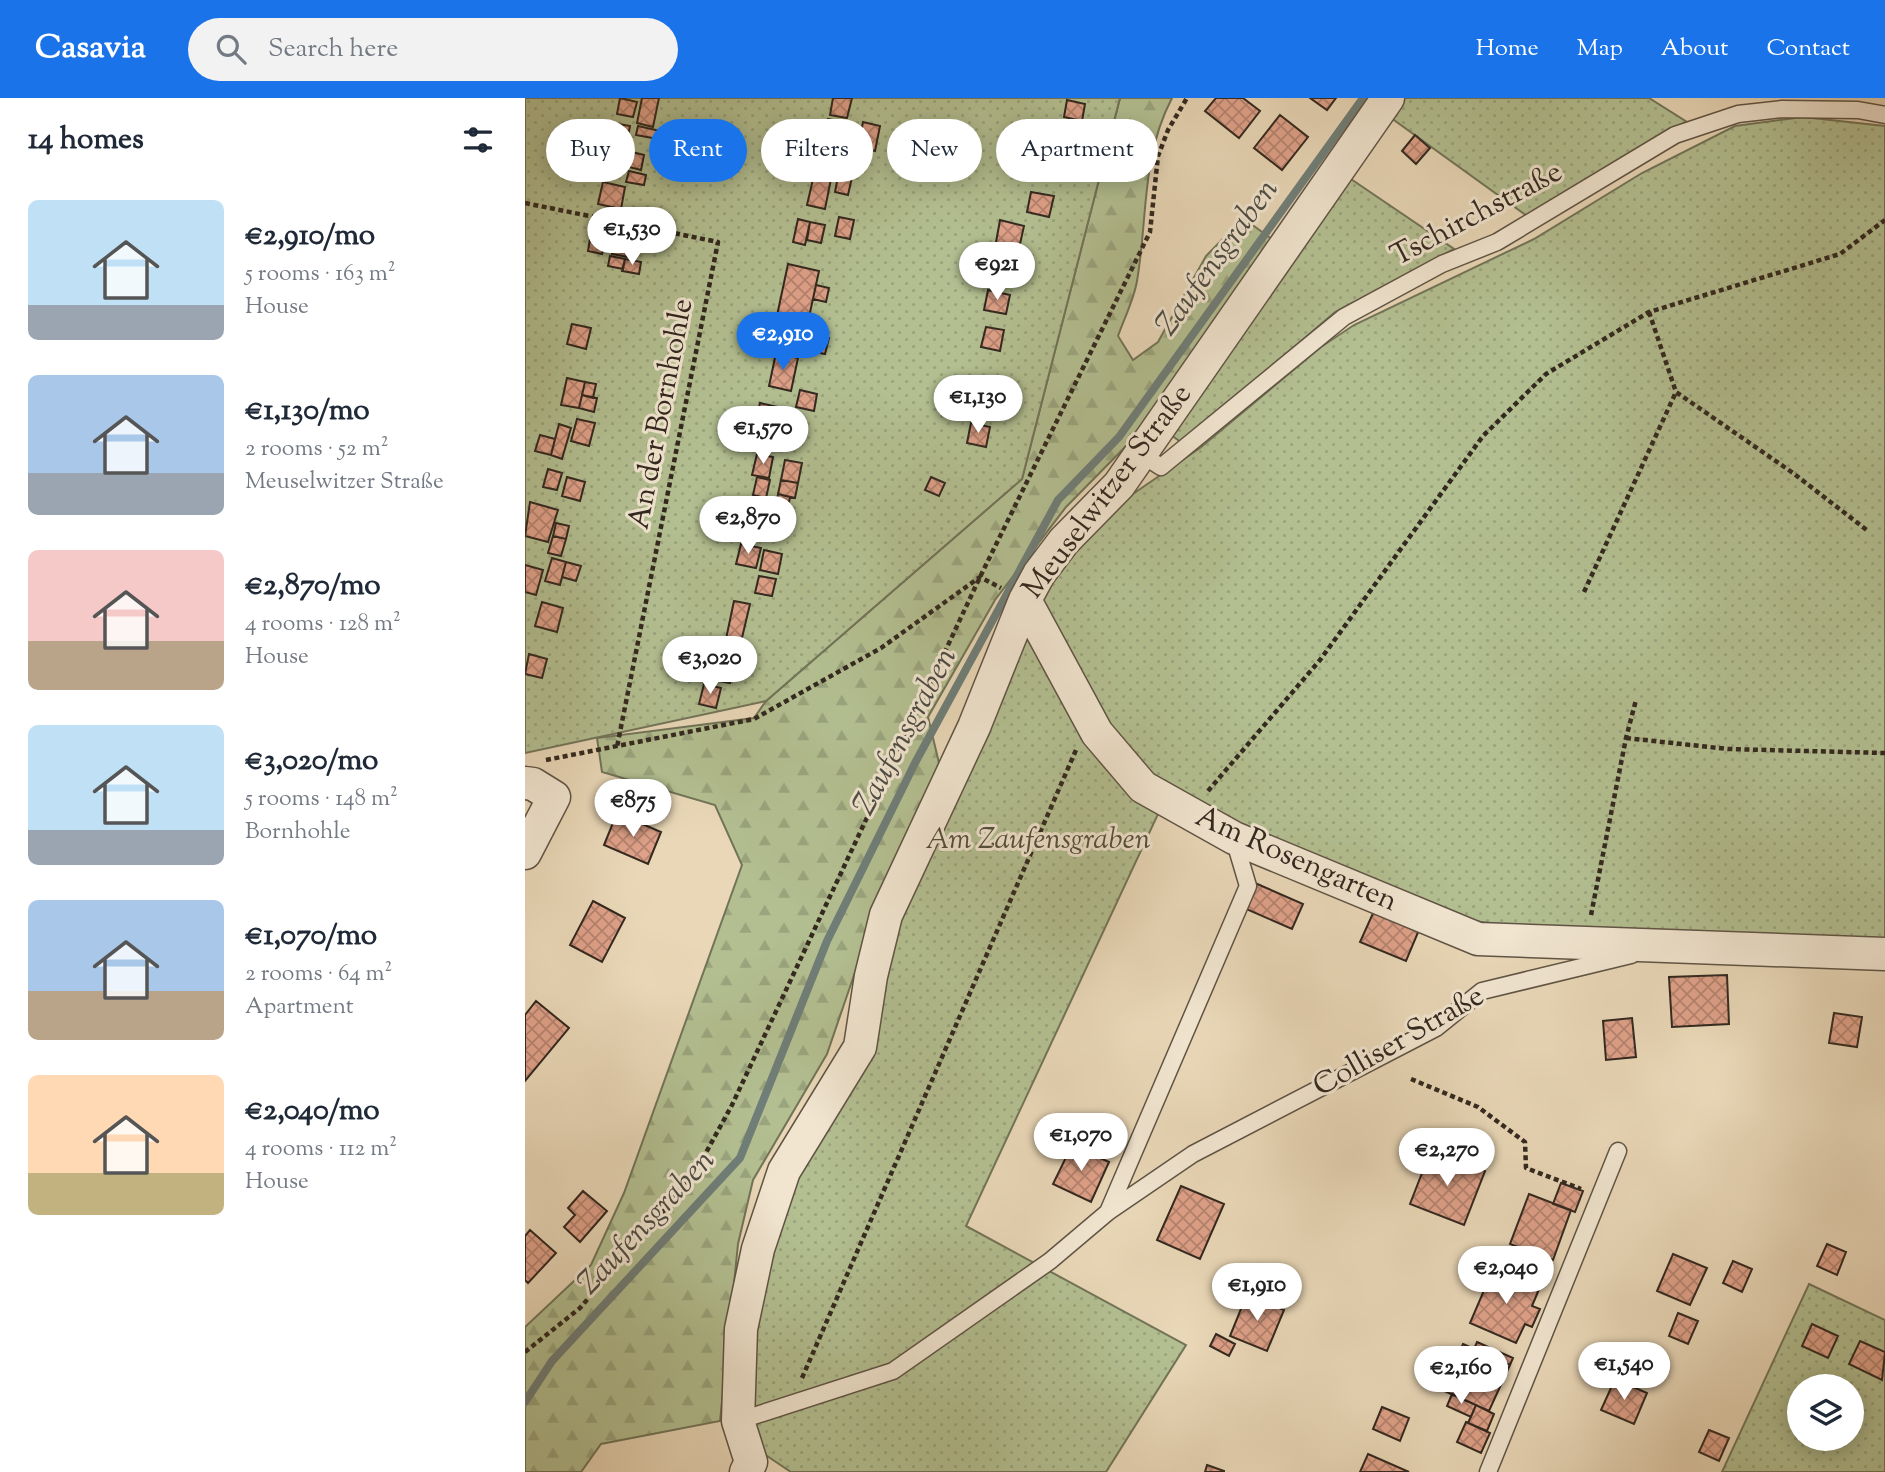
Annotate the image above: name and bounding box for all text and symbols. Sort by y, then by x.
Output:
search box [188,18,678,81]
text: Casavia [35,25,146,73]
icon: search [212,30,250,68]
text: Search here [268,31,398,68]
text: Home [1476,32,1539,66]
text: Map [1577,32,1623,66]
text: About [1661,32,1728,66]
text: Contact [1766,32,1850,66]
text: 14 homes [28,119,144,162]
chip: Buy [546,119,635,182]
chip: Rent [649,119,747,182]
chip: Filters [761,119,873,182]
chip: New [887,119,982,182]
chip: Apartment [996,119,1158,182]
icon: filters [459,121,497,159]
street label: Tschirchstraße [1384,152,1570,278]
water label: Zaufensgraben [1145,170,1291,346]
pin: €1,530 [575,208,689,267]
text: €1,530 [603,213,661,246]
text: €2,910/mo [245,215,375,258]
icon: home [84,228,168,312]
pin: €921 [956,242,1038,302]
text: €921 [975,248,1019,281]
text: 5 rooms · 163 m² [245,258,395,291]
text: House [245,291,309,324]
street label: An der Bornhohle [619,295,705,533]
pin: €2,910 [726,313,840,372]
text: €2,910 [753,318,813,351]
pin: €1,130 [921,376,1035,435]
street label: Meuselwitzer Straße [1013,376,1203,608]
text: €1,130 [950,381,1006,414]
text: €1,130/mo [245,390,370,433]
icon: home [84,403,168,487]
pin: €1,570 [706,406,820,466]
text: €1,570 [733,412,793,445]
text: 2 rooms · 52 m² [245,433,388,466]
text: Meuselwitzer Straße [245,466,444,499]
pin: €2,870 [691,496,805,556]
text: €2,870 [715,502,781,535]
text: €2,870/mo [245,565,381,608]
icon: home [84,578,168,662]
text: 4 rooms · 128 m² [245,608,401,641]
pin: €3,020 [653,636,767,696]
water label: Zaufensgraben [842,640,970,824]
text: House [245,641,309,674]
text: €3,020 [678,642,742,675]
text: €3,020/mo [245,740,378,783]
icon: home [84,753,168,837]
pin: €875 [592,780,674,839]
text: 5 rooms · 148 m² [245,783,398,816]
text: €875 [610,785,656,818]
street label: Am Rosengarten [1188,796,1404,924]
text: Bornhohle [245,816,350,849]
park label: Am Zaufensgraben [926,819,1151,862]
text: €1,070/mo [245,915,377,958]
icon: home [84,928,168,1012]
text: 2 rooms · 64 m² [245,958,392,991]
street label: Colliser Straße [1305,976,1493,1108]
text: Apartment [245,991,354,1024]
text: €2,040/mo [245,1090,380,1133]
icon: home [84,1103,168,1187]
pin: €1,070 [1024,1114,1138,1173]
text: €1,070 [1050,1119,1112,1152]
pin: €2,270 [1390,1128,1504,1188]
text: 4 rooms · 112 m² [245,1133,397,1166]
text: €2,270 [1415,1134,1479,1167]
water label: Zaufensgraben [567,1140,727,1306]
text: House [245,1166,309,1199]
pin: €2,040 [1449,1246,1563,1306]
text: €2,040 [1474,1252,1538,1285]
pin: €1,910 [1200,1264,1314,1323]
text: €1,910 [1228,1269,1286,1302]
pin: €1,540 [1567,1342,1681,1402]
pin: €2,160 [1404,1346,1518,1406]
text: €1,540 [1594,1348,1654,1381]
text: €2,160 [1430,1352,1492,1385]
map controls [1787,1374,1864,1451]
button: layers [1787,1374,1864,1451]

